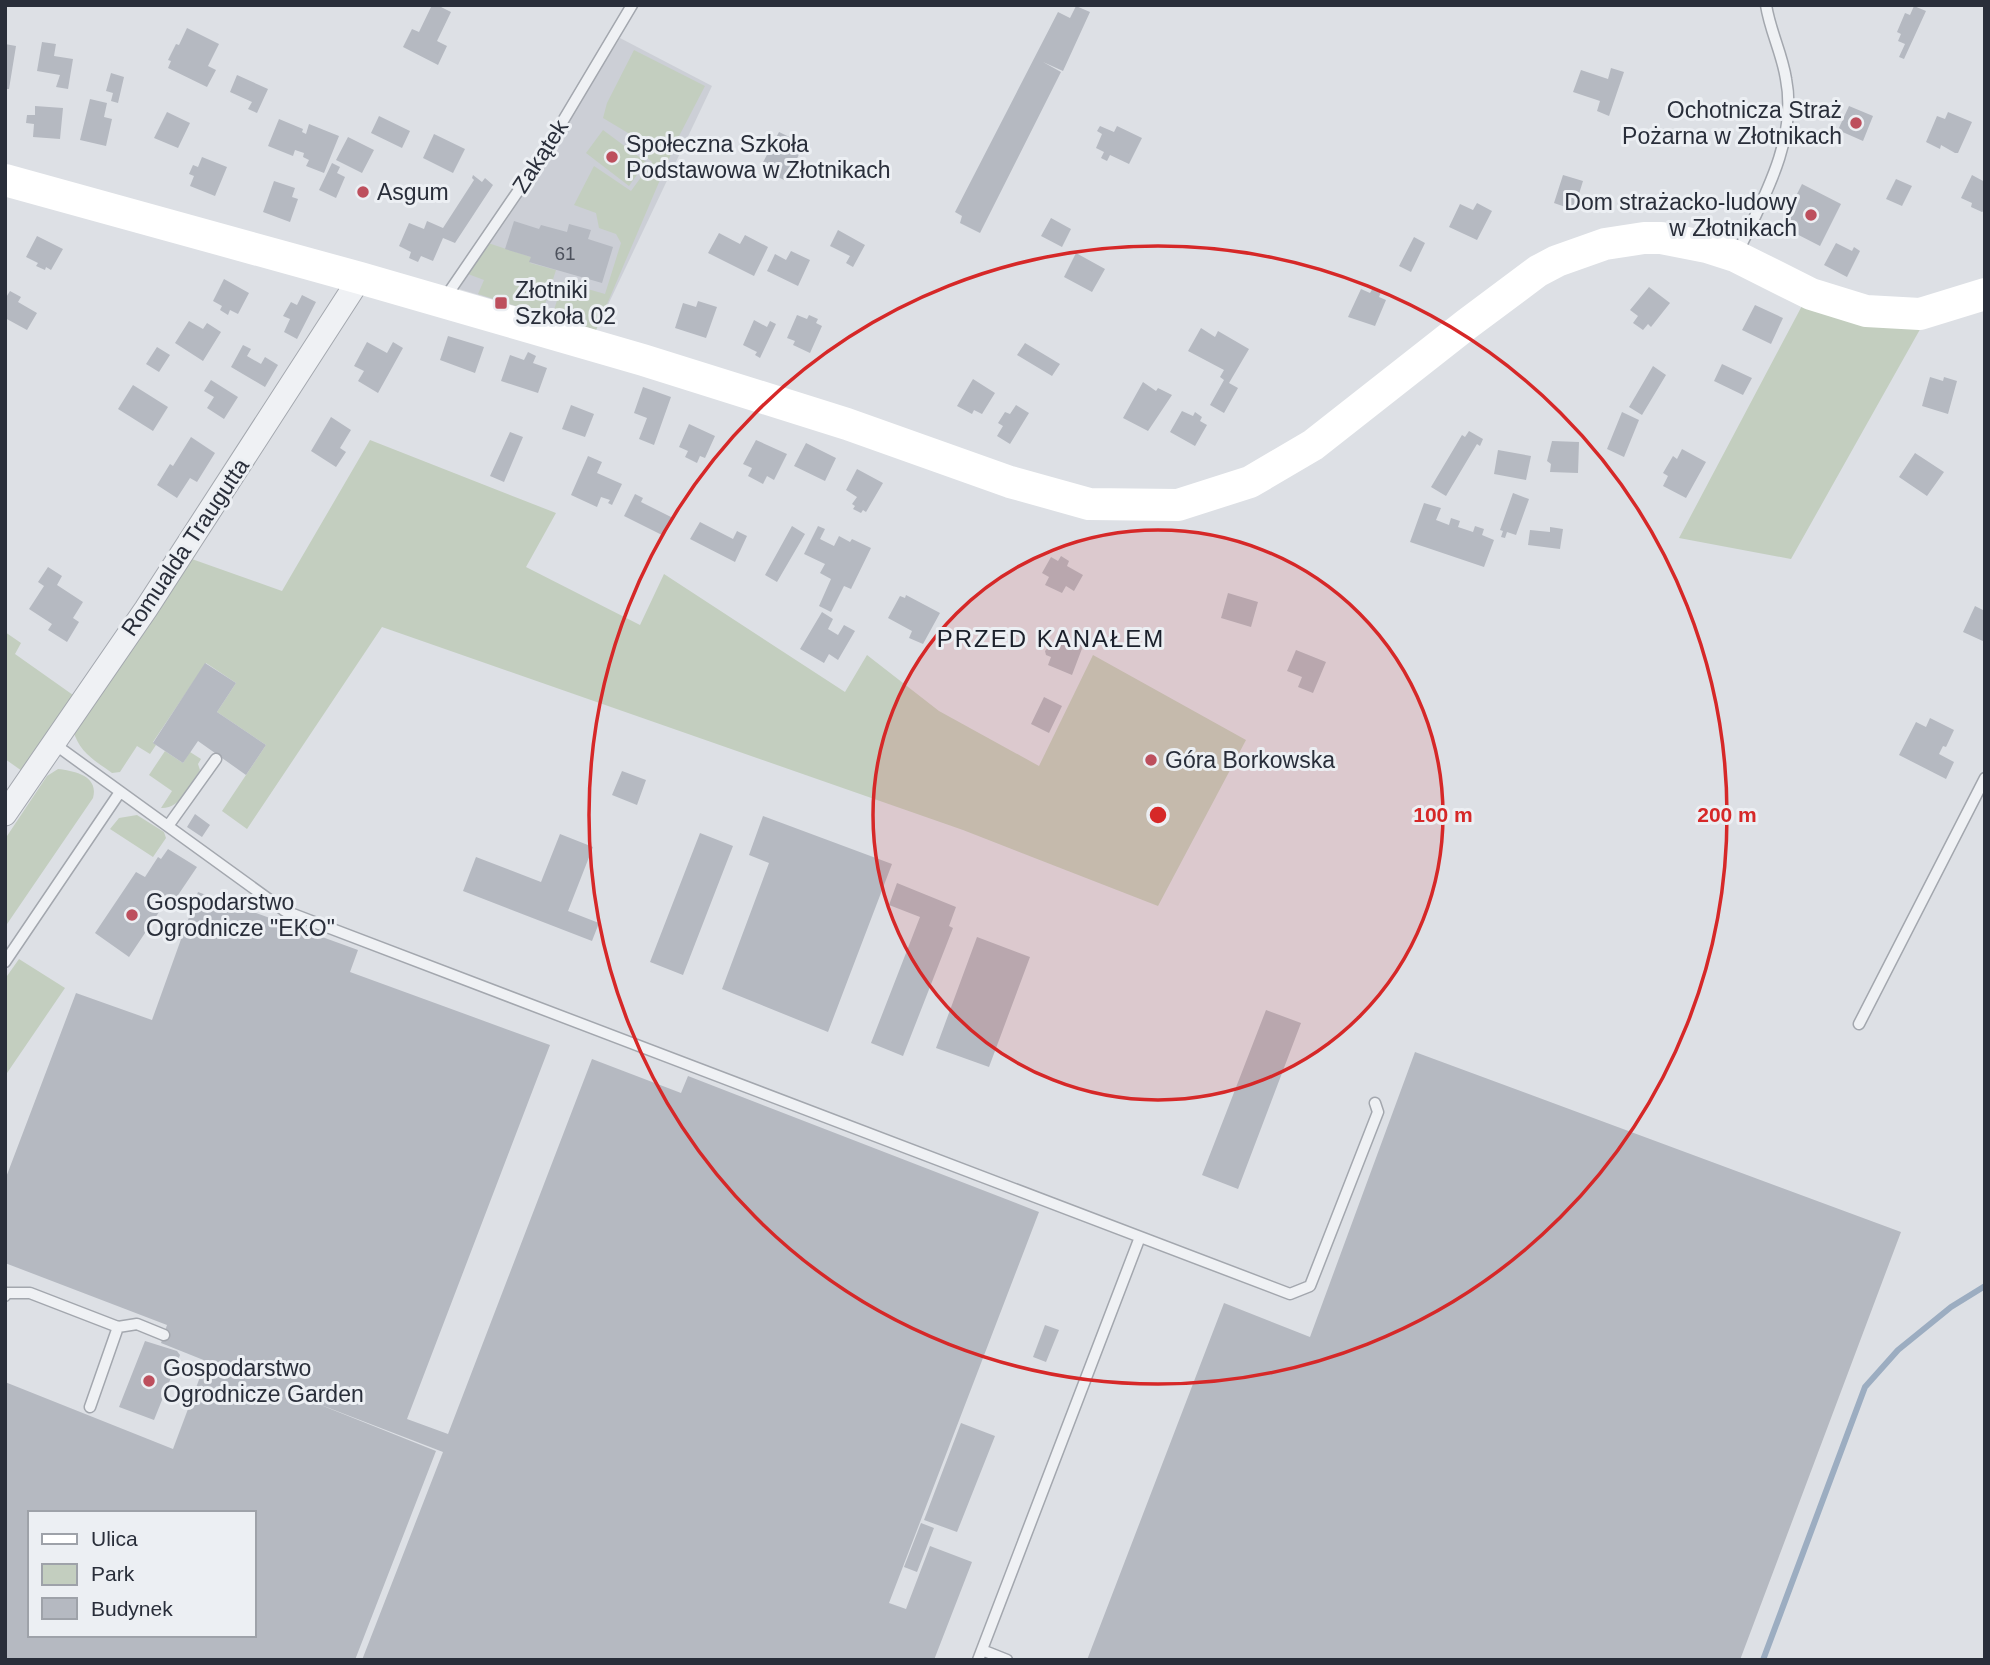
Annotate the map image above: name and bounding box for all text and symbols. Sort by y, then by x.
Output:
place label: Ochotnicza Straż Pożarna w Złotnikach [1622,97,1842,149]
street label: Zakątek [507,114,573,197]
marker: Ochotnicza Straż Pożarna w Złotnikach [1848,115,1864,131]
place label: Społeczna Szkoła Podstawowa w Złotnikach [626,131,891,183]
marker: Społeczna Szkoła Podstawowa w Złotnikach [604,149,620,165]
place label: Asgum [377,179,449,205]
marker: Asgum [355,184,371,200]
place label: Dom strażacko-ludowy w Złotnikach [1564,189,1797,241]
marker: Dom strażacko-ludowy w Złotnikach [1803,207,1819,223]
house number: 61 [554,243,576,264]
place label: Złotniki Szkoła 02 [515,277,616,329]
marker: Złotniki Szkoła 02 [493,295,509,311]
street label: Romualda Traugutta [116,453,254,641]
district label: PRZED KANAŁEM [937,625,1165,652]
place label: Góra Borkowska [1165,747,1335,773]
marker: Góra Borkowska [1143,752,1159,768]
centre of rings [1146,803,1170,827]
text: 100 m [1413,803,1473,826]
text: 200 m [1697,803,1757,826]
place label: Gospodarstwo Ogrodnicze "EKO" [146,889,335,941]
marker: Gospodarstwo Ogrodnicze "EKO" [124,907,140,923]
place label: Gospodarstwo Ogrodnicze Garden [163,1355,364,1407]
marker: Gospodarstwo Ogrodnicze Garden [141,1373,157,1389]
legend [28,1511,256,1637]
text: Ulica [91,1527,138,1550]
text: Park [91,1562,135,1585]
text: Budynek [91,1597,173,1620]

